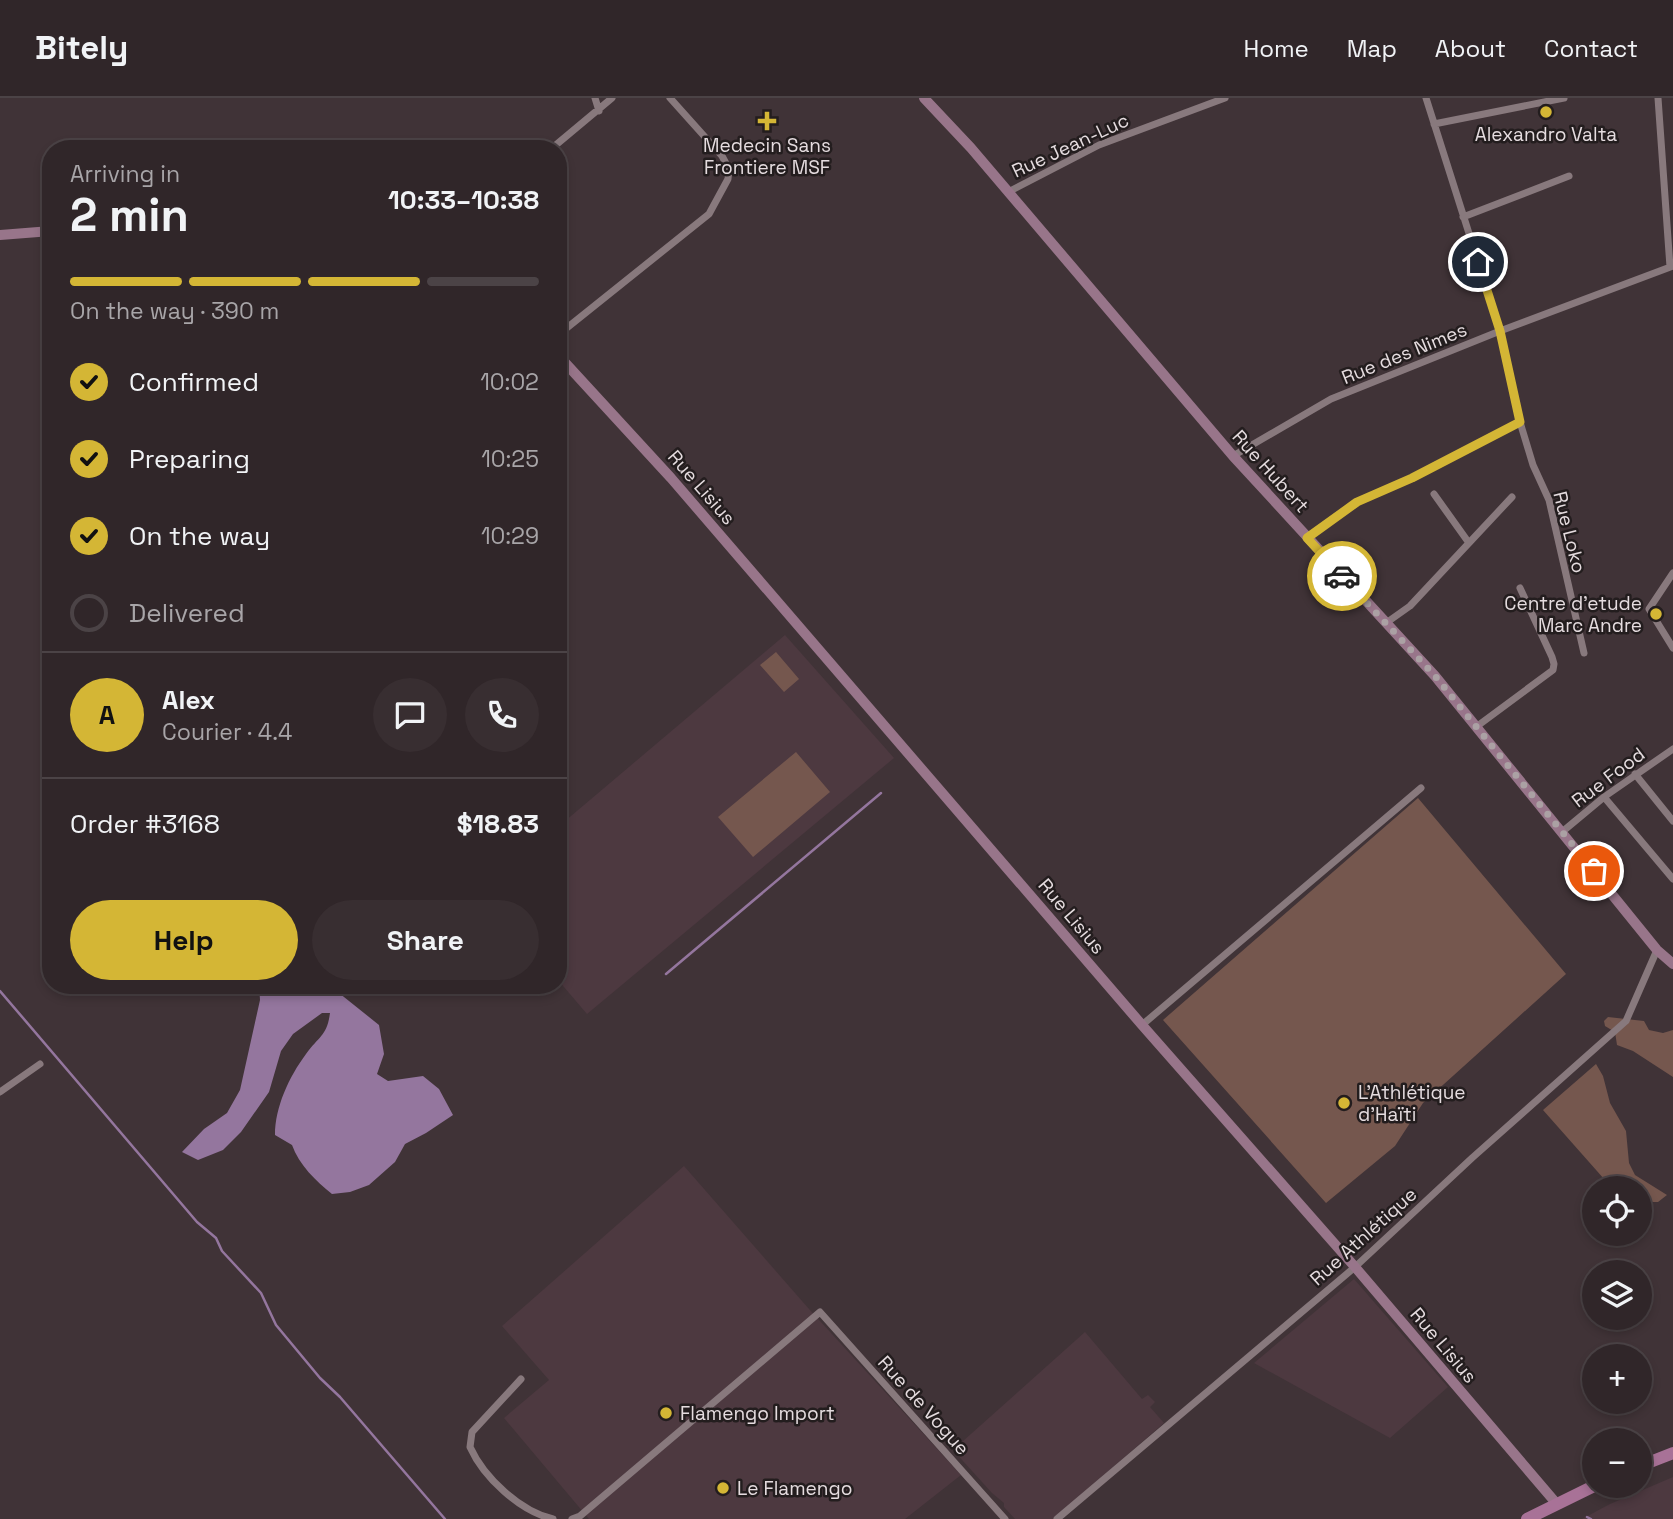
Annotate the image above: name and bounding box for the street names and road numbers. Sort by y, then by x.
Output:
street label: Rue Jean-Luc [1008,107,1133,183]
street label: Rue des Nimes [1338,317,1471,390]
street label: Rue Hubert [1227,425,1314,518]
street label: Rue Lisius [662,445,741,530]
street label: Rue Loko [1547,489,1592,576]
street label: Rue Food [1567,742,1650,813]
street label: Rue Lisius [1033,873,1110,959]
street label: Rue Athlétique [1305,1182,1422,1291]
street label: Rue Lisius [1405,1302,1482,1388]
street label: Rue de Vogue [872,1350,975,1460]

